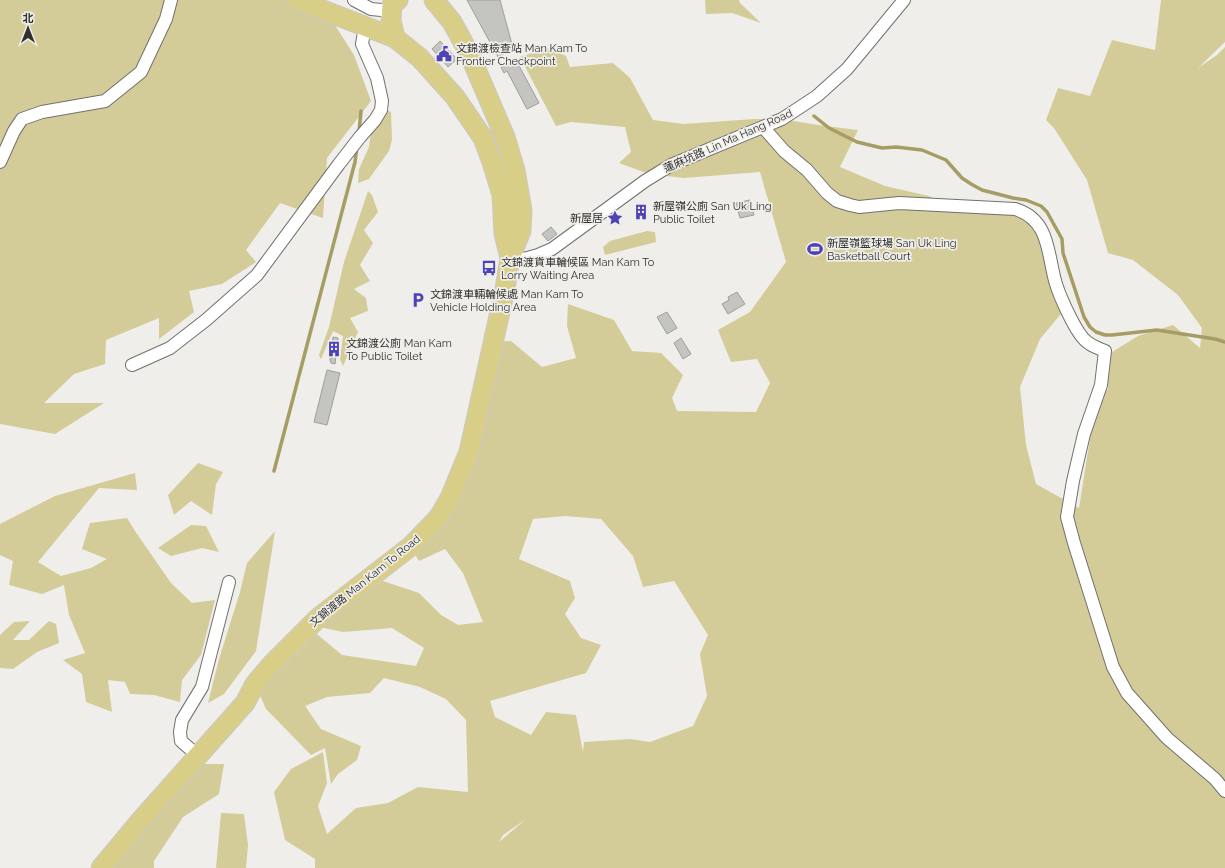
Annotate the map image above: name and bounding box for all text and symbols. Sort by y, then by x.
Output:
north arrow [8,8,48,48]
text: 北 [23,12,34,25]
place label: 文錦渡檢查站 Man Kam To Frontier Checkpoint [456,42,588,68]
public building icon: 文錦渡檢查站 Man Kam To Frontier Checkpoint [435,45,453,63]
street label: 蓮麻坑路 Lin Ma Hang Road [662,107,795,175]
place label: 新屋嶺公廁 San Uk Ling Public Toilet [653,200,772,226]
building icon: 新屋嶺公廁 San Uk Ling Public Toilet [632,203,650,221]
place icon: 新屋居 [606,209,624,227]
place label: 新屋居 [570,212,603,225]
place label: 新屋嶺籃球場 San Uk Ling Basketball Court [827,237,957,263]
sports icon: 新屋嶺籃球場 San Uk Ling Basketball Court [806,240,824,258]
place label: 文錦渡貨車輪候區 Man Kam To Lorry Waiting Area [501,256,655,282]
bus stop icon: 文錦渡貨車輪候區 Man Kam To Lorry Waiting Area [480,259,498,277]
place label: 文錦渡車輛輪候處 Man Kam To Vehicle Holding Area [430,288,584,314]
parking icon: 文錦渡車輛輪候處 Man Kam To Vehicle Holding Area [409,291,427,309]
place label: 文錦渡公廁 Man Kam To Public Toilet [346,337,452,363]
building icon: 文錦渡公廁 Man Kam To Public Toilet [325,340,343,358]
street label: 文錦渡路 Man Kam To Road [307,532,423,630]

